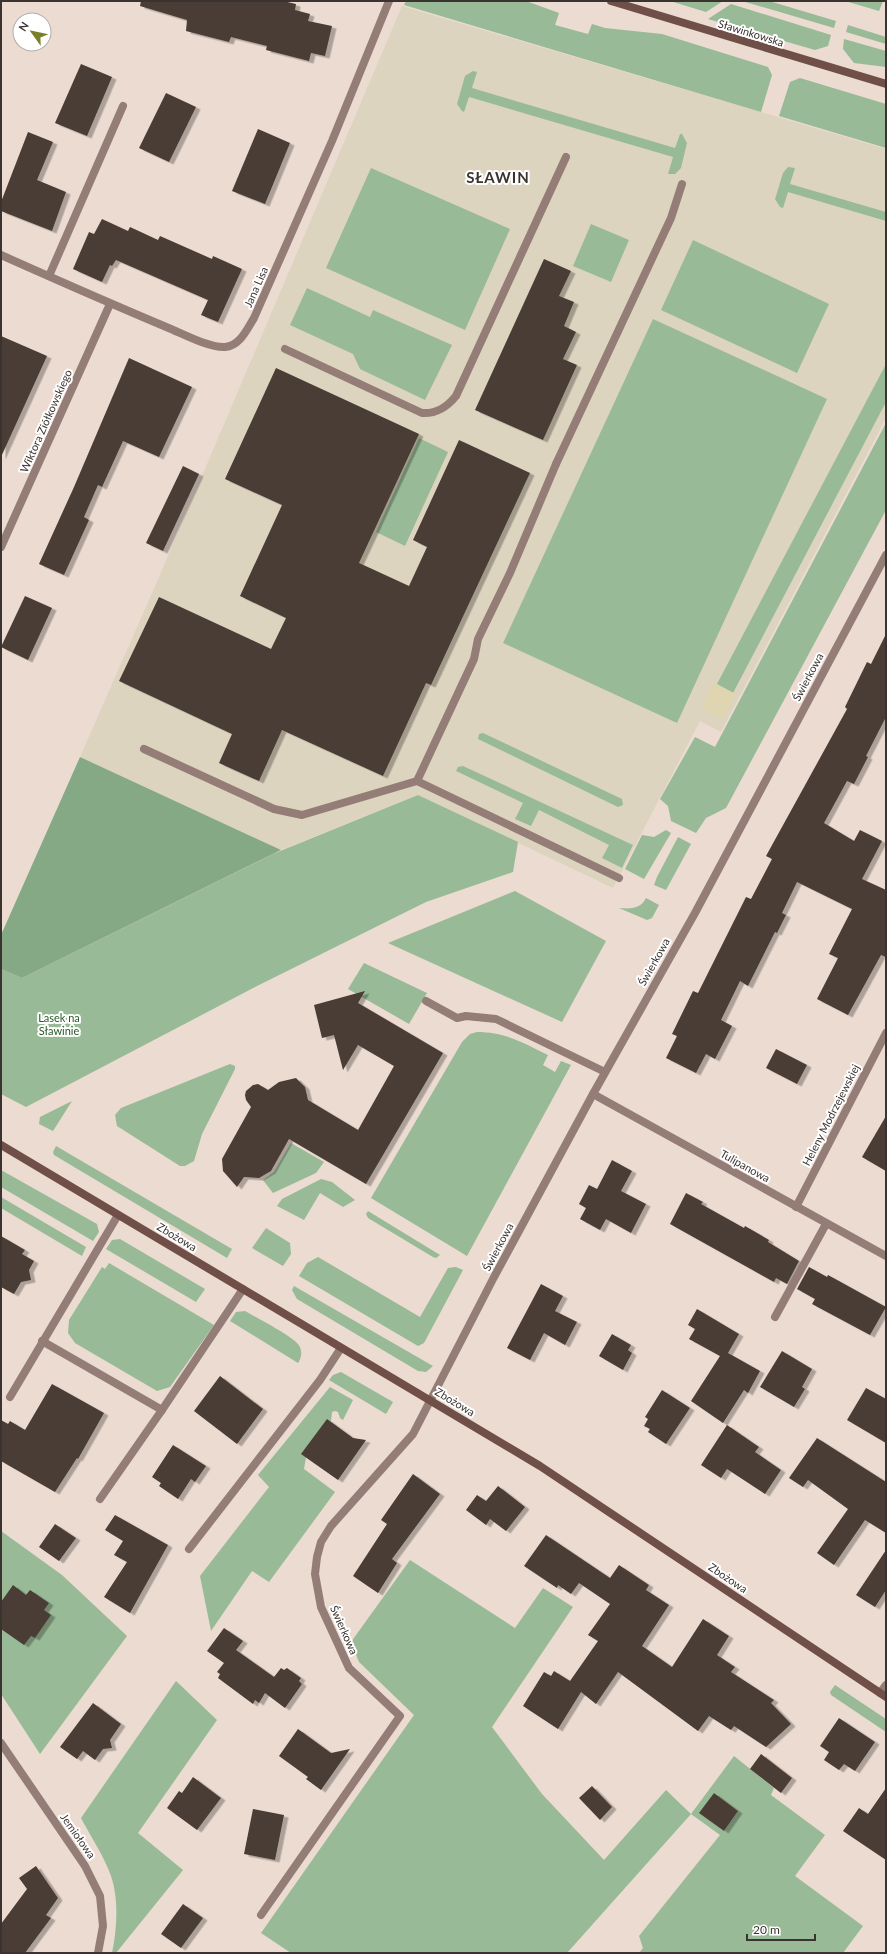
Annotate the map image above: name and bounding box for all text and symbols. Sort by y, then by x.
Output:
north arrow [12,12,52,52]
street label: Sławinkowska [717,16,786,49]
text: N [15,19,31,33]
district label: SŁAWIN [466,168,530,186]
street label: Jana Lisa [241,265,270,309]
street label: Wiktora Ziółkowskiego [17,367,74,474]
street label: Świerkowa [790,651,826,703]
street label: Świerkowa [635,936,672,988]
park label: Lasek na Sławinie [38,1011,80,1037]
street label: Heleny Modrzejewskiej [799,1062,862,1168]
street label: Tulipanowa [718,1147,772,1185]
street label: Zbożowa [155,1220,199,1253]
street label: Świerkowa [480,1221,516,1273]
street label: Zbożowa [433,1385,477,1418]
street label: Zbożowa [706,1560,750,1595]
street label: Świerkowa [328,1603,361,1656]
street label: Jemiołowa [58,1811,99,1861]
scale bar [747,1916,815,1942]
text: 20 m [753,1922,780,1937]

